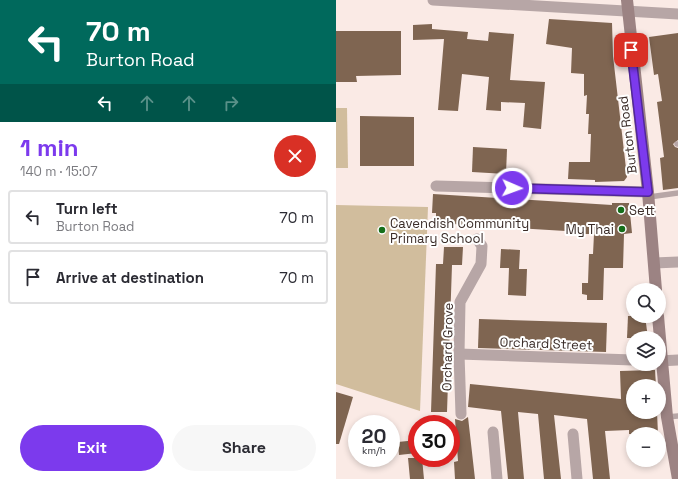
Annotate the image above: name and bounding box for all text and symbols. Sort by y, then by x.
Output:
text: 70 m [86,13,151,49]
icon: left [20,16,72,68]
pin [614,33,648,67]
icon: arrive [620,39,642,61]
text: Burton Road [86,48,195,71]
icon: left [94,92,116,114]
icon: ahead [136,92,158,114]
icon: ahead [178,92,200,114]
icon: right [220,92,242,114]
street label: Burton Road [614,95,641,175]
text: 1 min [20,132,79,163]
button: close [274,135,316,177]
text: 140 m · 15:07 [20,163,97,180]
position arrow [491,167,533,209]
text: Turn left [56,199,118,218]
place label: Sett [629,202,655,219]
marker: Sett [616,205,626,215]
icon: left [22,206,44,228]
text: 70 m [279,208,314,227]
place label: Cavendish Community Primary School [390,215,529,247]
text: Burton Road [56,218,134,235]
place label: My Thai [566,221,614,238]
marker: My Thai [617,224,627,234]
marker: Cavendish Community Primary School [377,225,387,235]
icon: arrive [22,266,44,288]
text: Arrive at destination [56,268,204,287]
text: 70 m [279,268,314,287]
map controls [626,283,666,467]
button: search [626,283,666,323]
street label: Orchard Grove [438,303,457,391]
button: layers [626,331,666,371]
street label: Orchard Street [499,333,593,354]
button: + [626,379,666,419]
speed limit sign: 30 [408,415,460,467]
text: 20 [362,423,386,449]
button: Exit [20,425,164,471]
button: Share [172,425,316,471]
button: − [626,427,666,467]
text: km/h [362,444,386,457]

